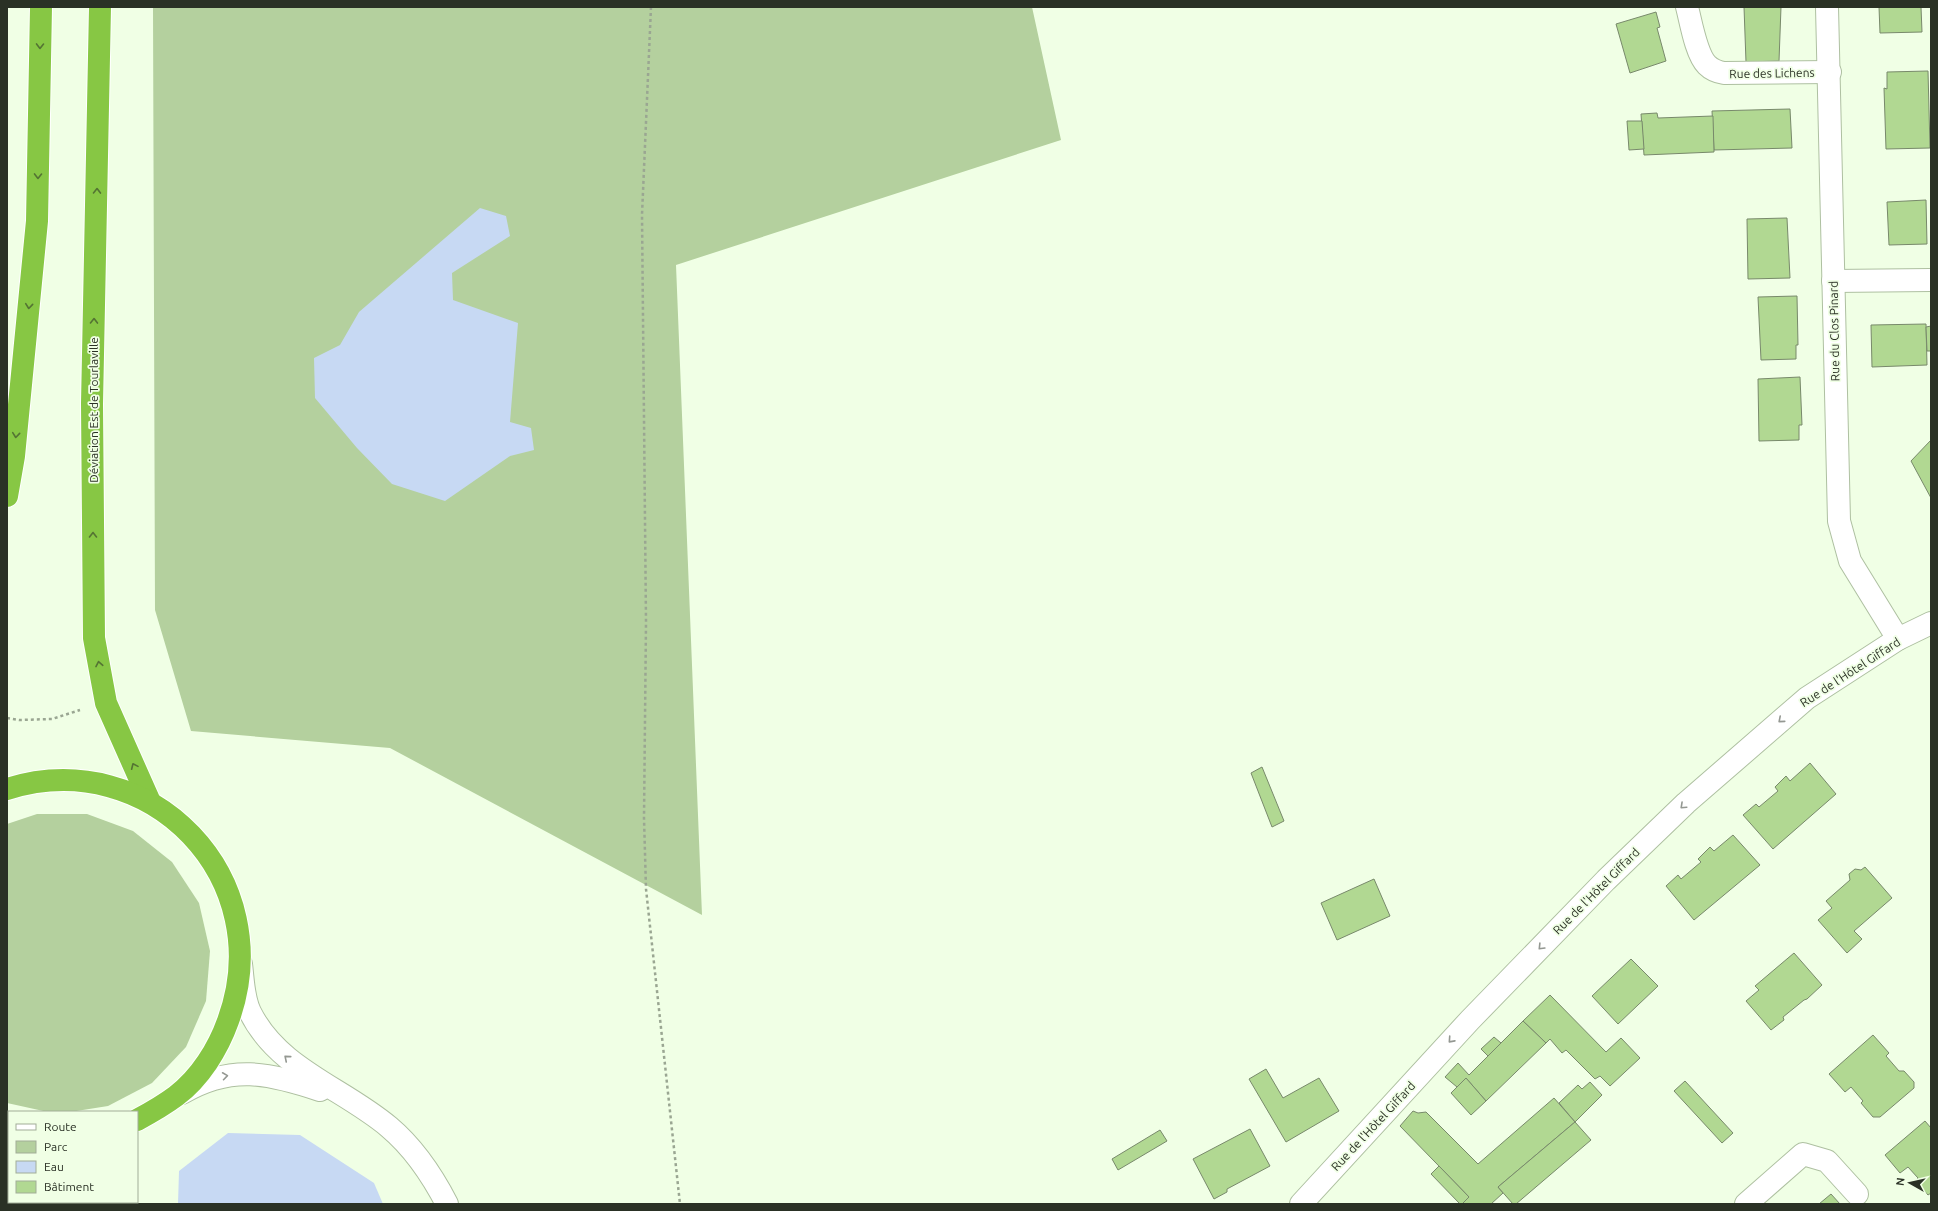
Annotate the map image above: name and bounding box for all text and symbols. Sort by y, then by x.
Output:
one-way arrow [36,43,44,49]
street label: Rue des Lichens [1729,66,1815,80]
one-way arrow [34,173,42,179]
one-way arrow [93,188,101,194]
street label: Rue du Clos Pinard [1827,281,1841,381]
one-way arrow [25,303,34,309]
one-way arrow [90,318,98,324]
street label: Déviation Est de Tourlaville [87,337,100,483]
one-way arrow [12,432,21,438]
one-way arrow [89,532,97,538]
street label: Rue de l'Hôtel Giffard [1798,635,1902,709]
one-way arrow [95,661,104,667]
one-way arrow [1778,716,1786,723]
one-way arrow [131,763,139,770]
one-way arrow [1680,801,1688,809]
street label: Rue de l'Hôtel Giffard [1550,845,1642,937]
one-way arrow [1538,942,1546,950]
one-way arrow [1449,1036,1456,1043]
one-way arrow [285,1055,292,1062]
one-way arrow [222,1072,228,1081]
street label: Rue de l'Hôtel Giffard [1329,1079,1417,1173]
legend [8,1111,138,1203]
text: Route [44,1120,77,1133]
text: Parc [44,1140,68,1153]
text: Eau [44,1160,64,1173]
north arrow [1890,1163,1930,1203]
text: N [1894,1177,1907,1187]
text: Bâtiment [44,1180,94,1193]

